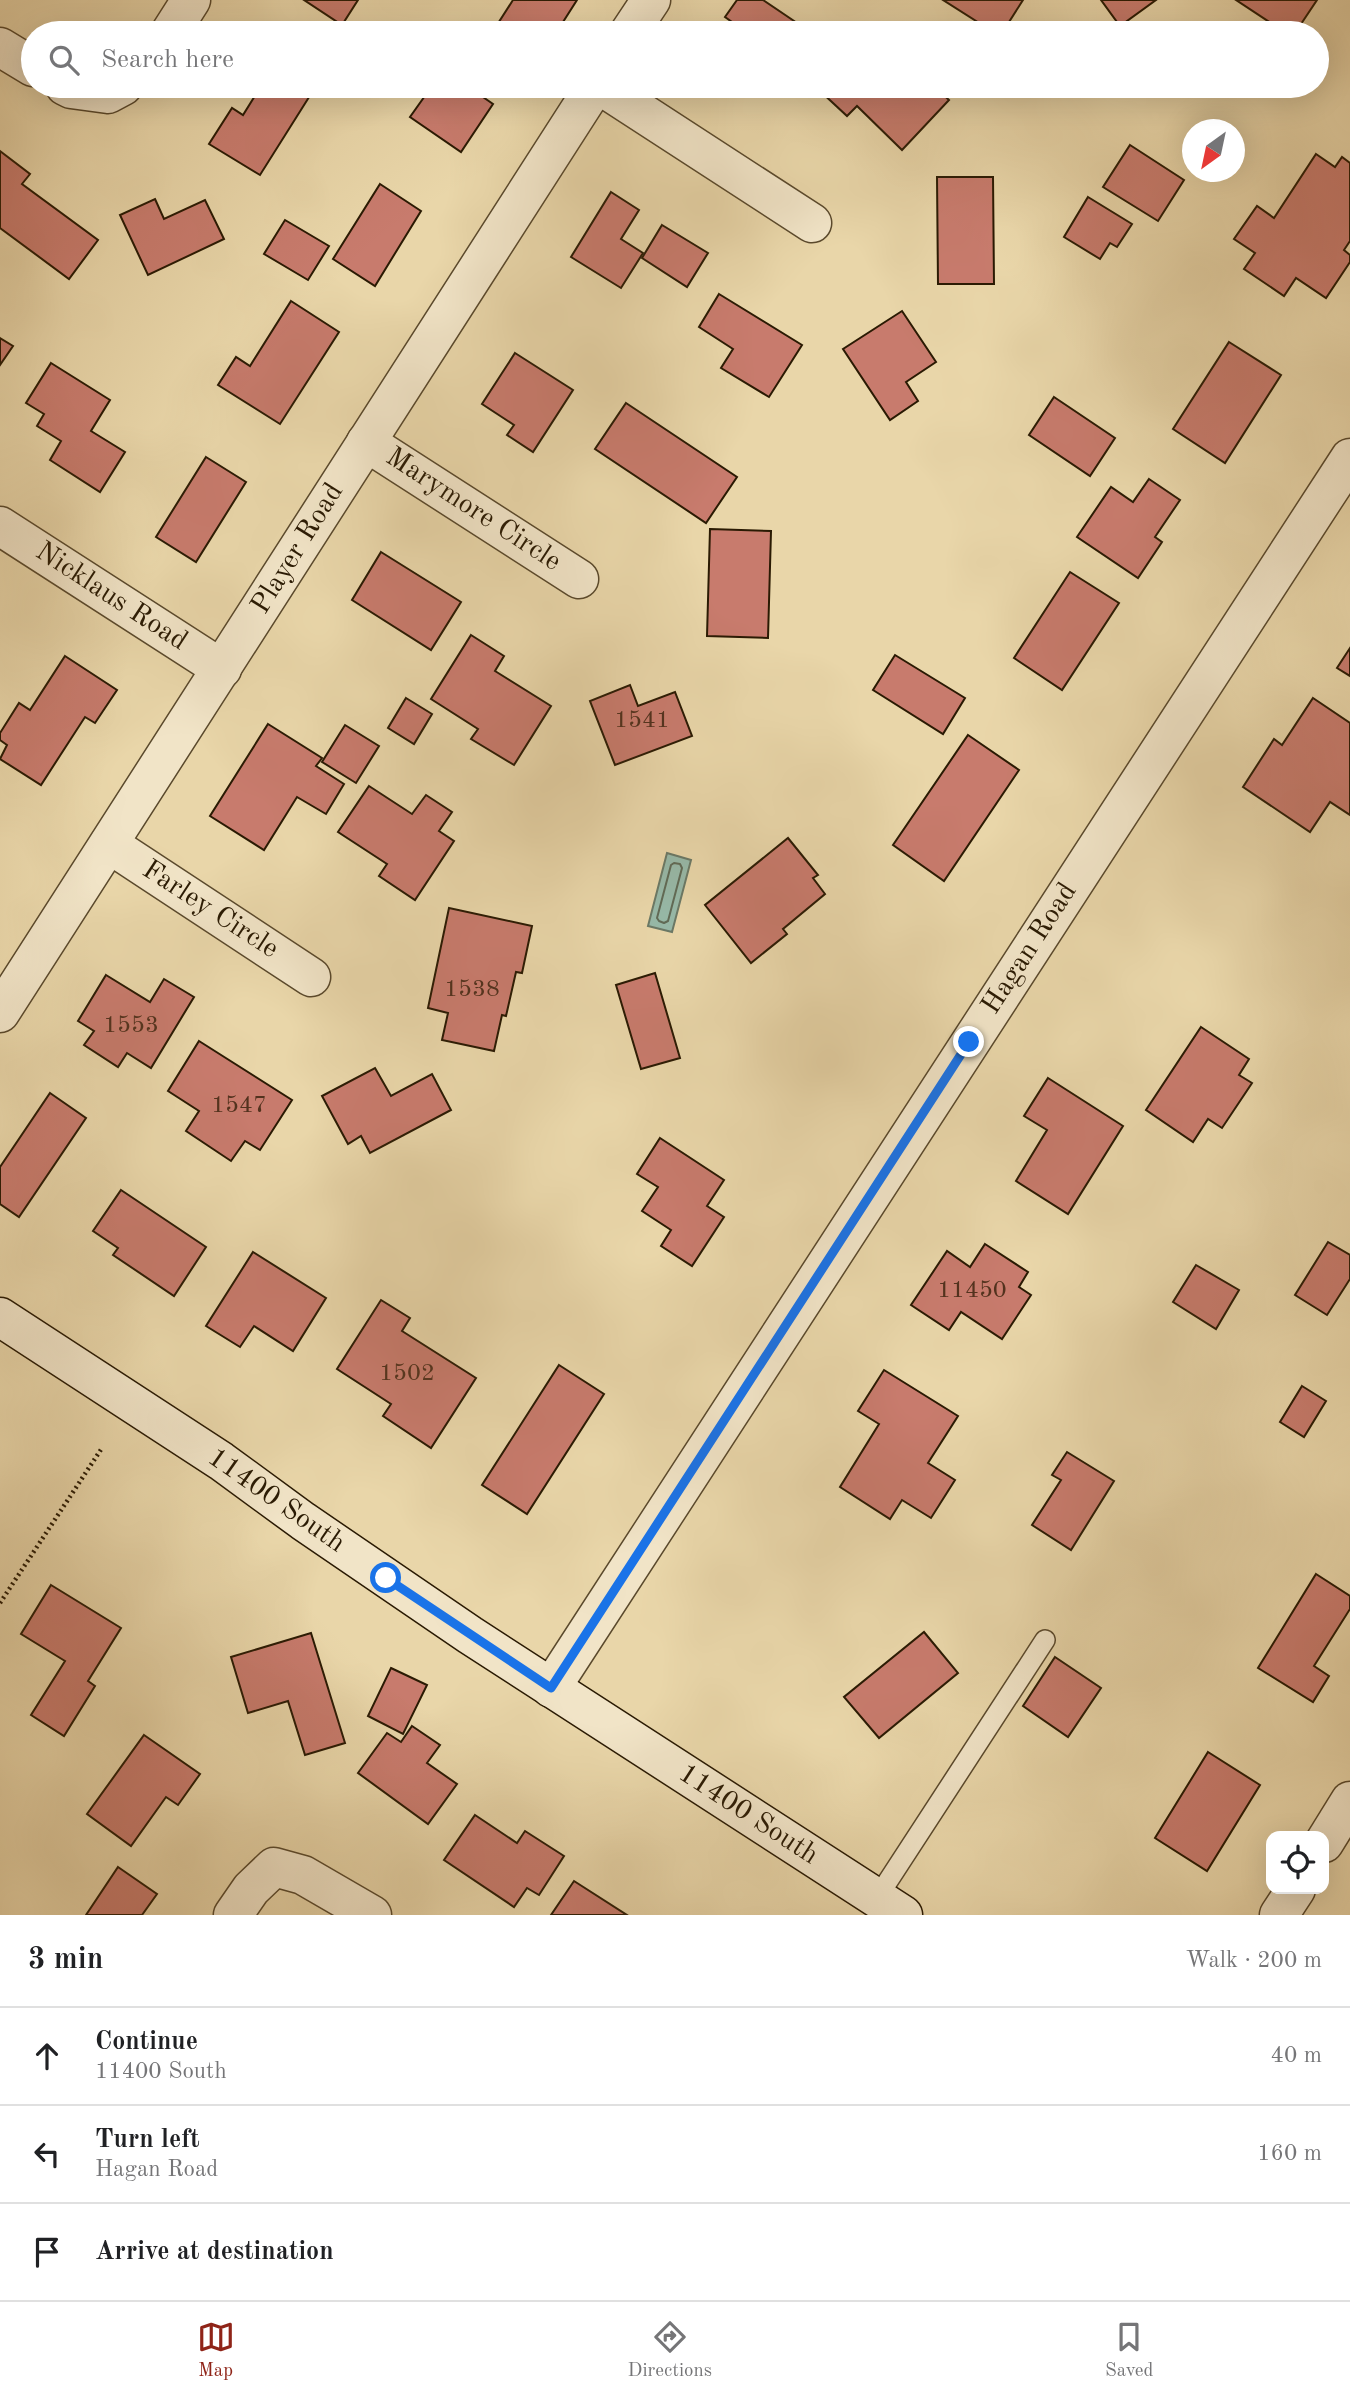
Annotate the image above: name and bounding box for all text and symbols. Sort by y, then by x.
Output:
search box [21,21,1329,98]
icon: search [45,41,83,79]
text: Search here [101,47,234,73]
north arrow [1182,119,1245,182]
street label: Marymore Circle [381,443,565,577]
street label: Player Road [247,479,349,619]
street label: Nicklaus Road [30,538,192,656]
house number: 1541 [614,709,670,733]
street label: Farley Circle [137,856,283,964]
street label: Hagan Road [977,878,1083,1020]
house number: 1538 [444,978,500,1002]
house number: 1553 [103,1014,159,1038]
route end [953,1026,984,1057]
house number: 1547 [211,1094,267,1118]
house number: 11450 [937,1279,1007,1303]
house number: 1502 [379,1362,435,1386]
street label: 11400 South [202,1444,350,1558]
route start [370,1562,401,1593]
street label: 11400 South [673,1760,823,1870]
map controls [1266,1831,1329,1894]
button: locate [1266,1831,1329,1894]
text: 3 min [28,1945,103,1975]
text: Walk · 200 m [1186,1949,1322,1972]
text: Continue [95,2029,198,2055]
icon: ahead [28,2037,66,2075]
text: 40 m [1271,2044,1322,2067]
text: 11400 South [95,2060,227,2083]
text: Turn left [95,2127,200,2153]
icon: left [28,2135,66,2173]
text: 160 m [1257,2142,1322,2165]
text: Hagan Road [95,2158,218,2181]
icon: arrive [28,2233,66,2271]
text: Arrive at destination [95,2239,334,2265]
tab: Map [197,2318,235,2383]
tab: Directions [628,2318,712,2383]
tab: Saved [1105,2318,1153,2383]

